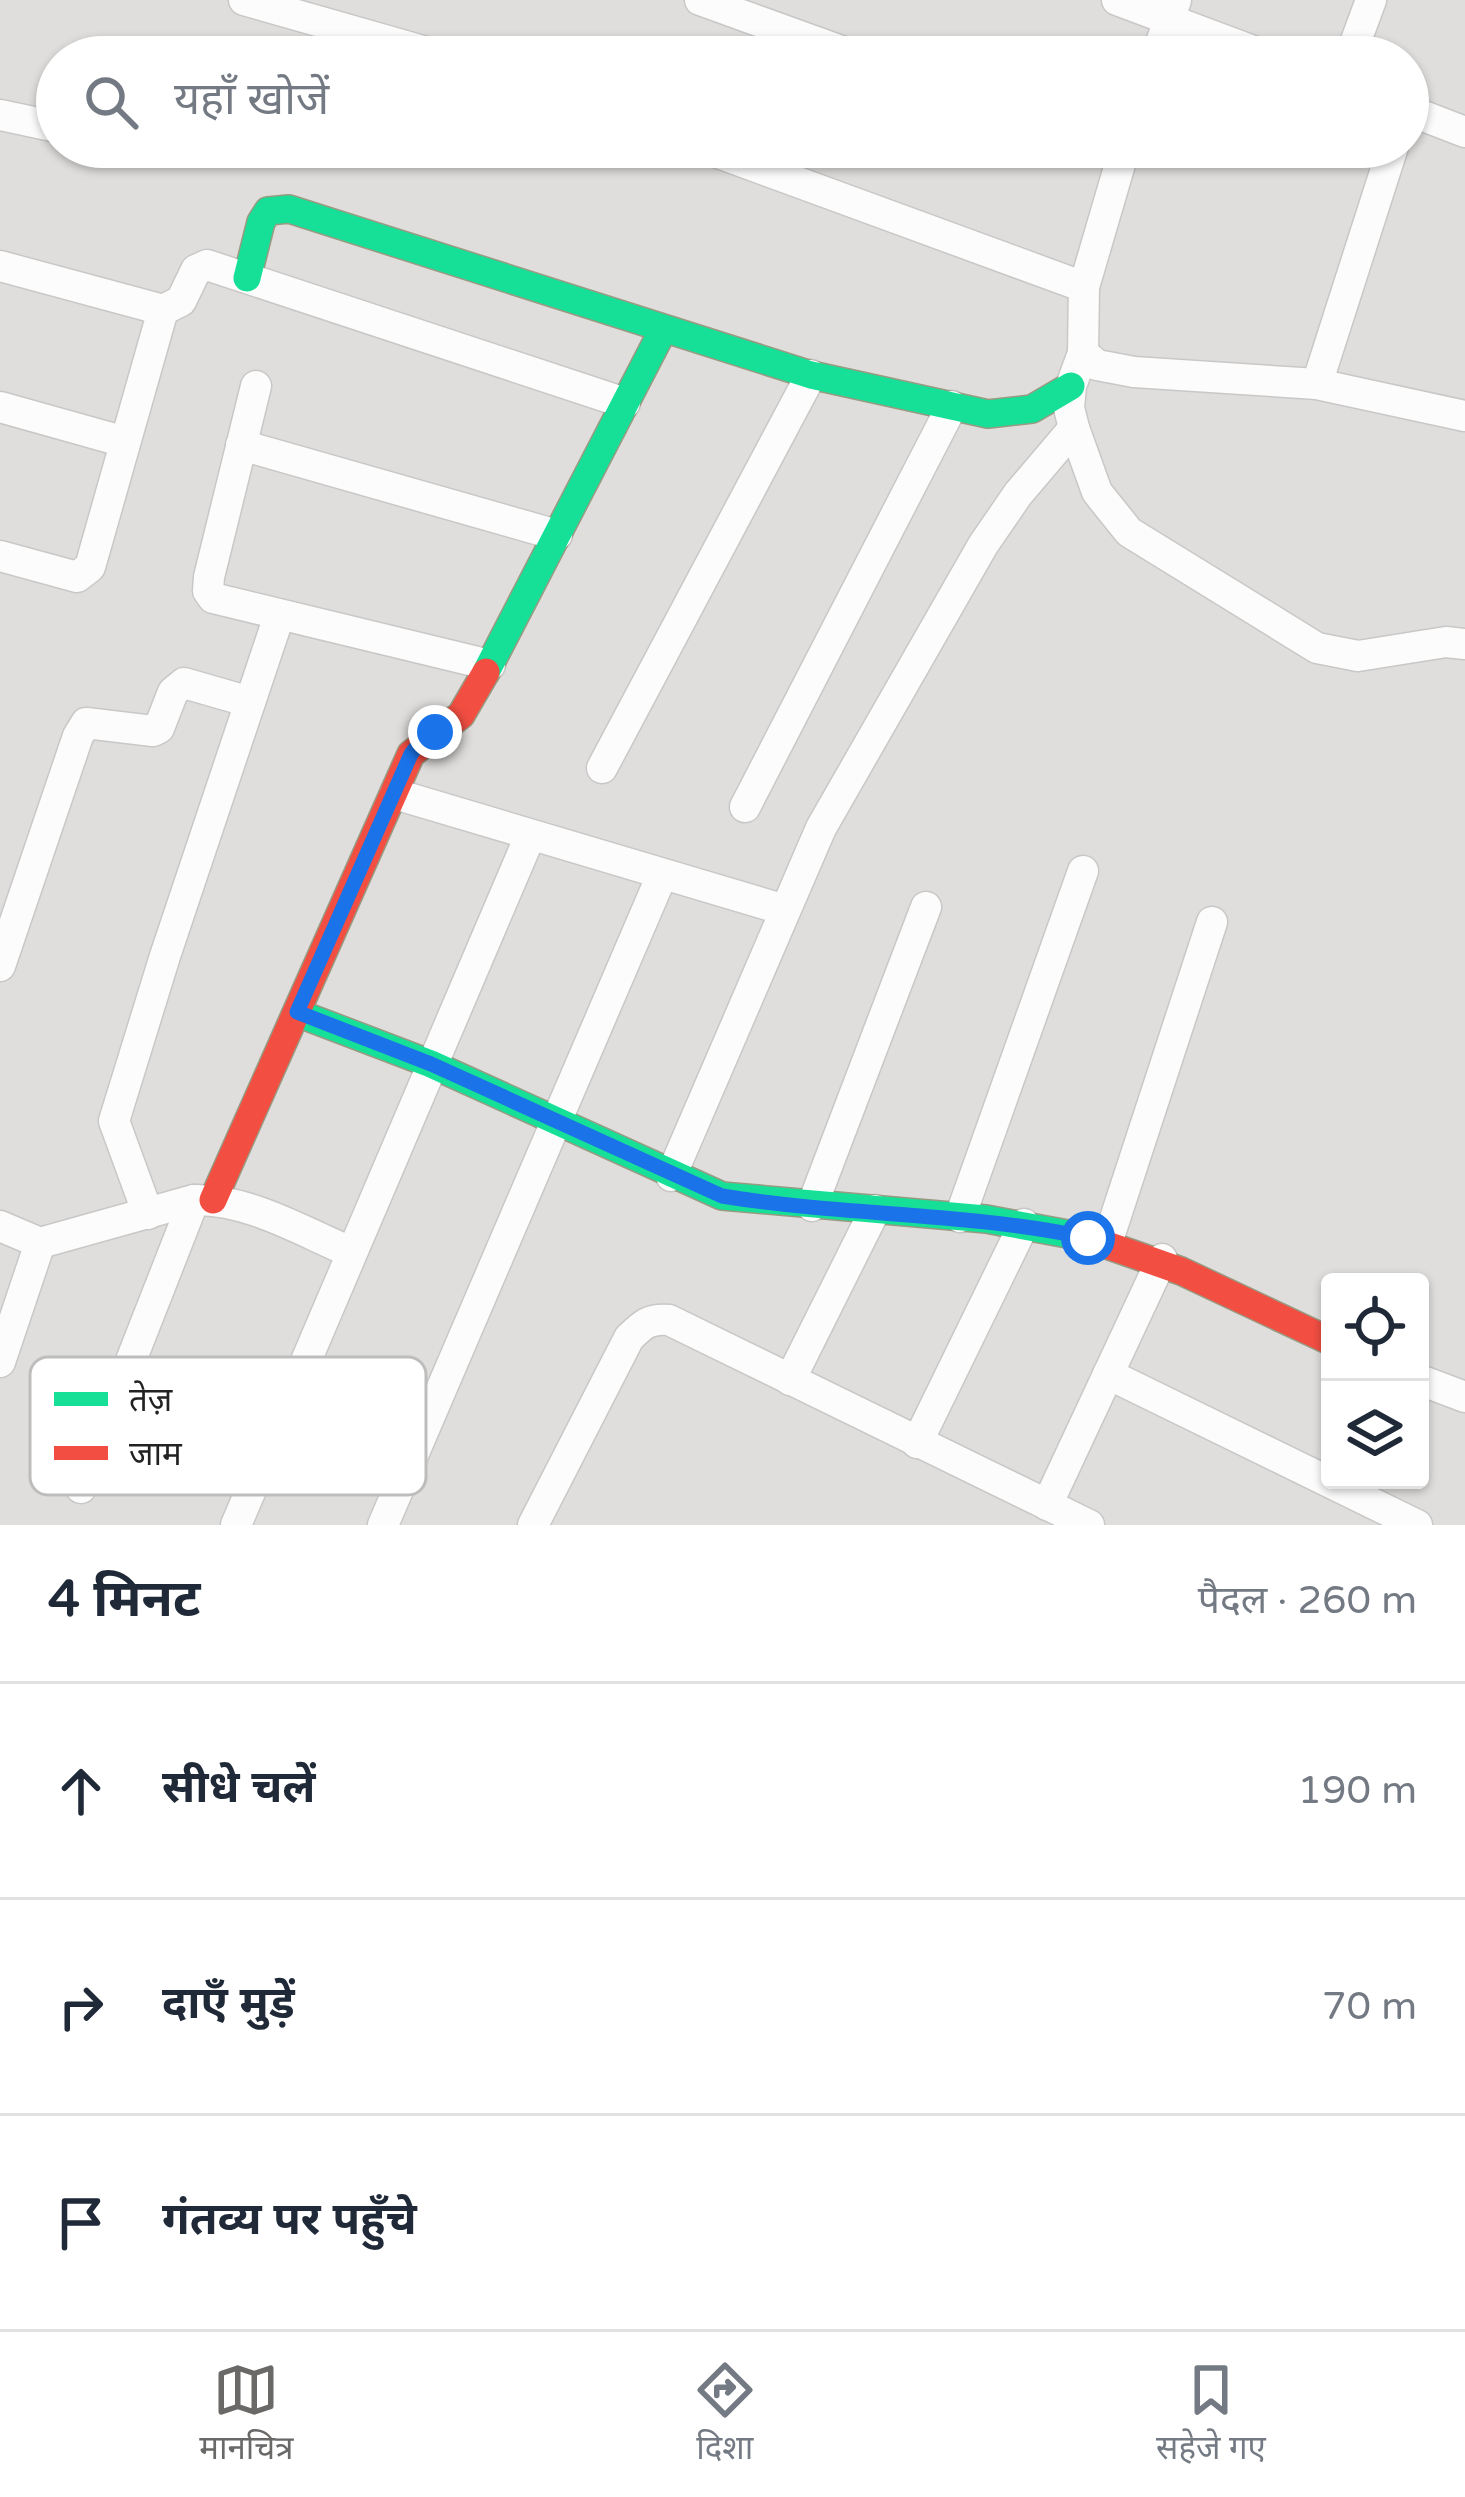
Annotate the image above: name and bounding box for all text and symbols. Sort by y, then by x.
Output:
search box [36,36,1429,168]
icon: search [78,69,144,135]
text: यहाँ खोजें [174,73,329,127]
route end [408,705,462,759]
route start [1061,1211,1115,1265]
map controls [1321,1273,1429,1489]
button: locate [1321,1273,1429,1381]
legend [30,1357,426,1495]
text: तेज़ [129,1380,173,1420]
button: layers [1321,1381,1429,1489]
text: जाम [129,1435,183,1474]
text: 4 मिनट [48,1569,200,1631]
text: पैदल · 260 m [1198,1577,1417,1624]
icon: ahead [48,1758,114,1824]
text: सीधे चलें [162,1761,316,1815]
text: 190 m [1298,1767,1417,1814]
icon: right [48,1974,114,2040]
text: दाएँ मुड़ें [162,1977,295,2031]
text: 70 m [1322,1983,1417,2030]
icon: arrive [48,2190,114,2256]
text: गंतव्य पर पहुँचे [162,2193,417,2247]
tab: मानचित्र [199,2357,293,2472]
tab: दिशा [692,2357,758,2472]
tab: सहेजे गए [1156,2357,1266,2472]

